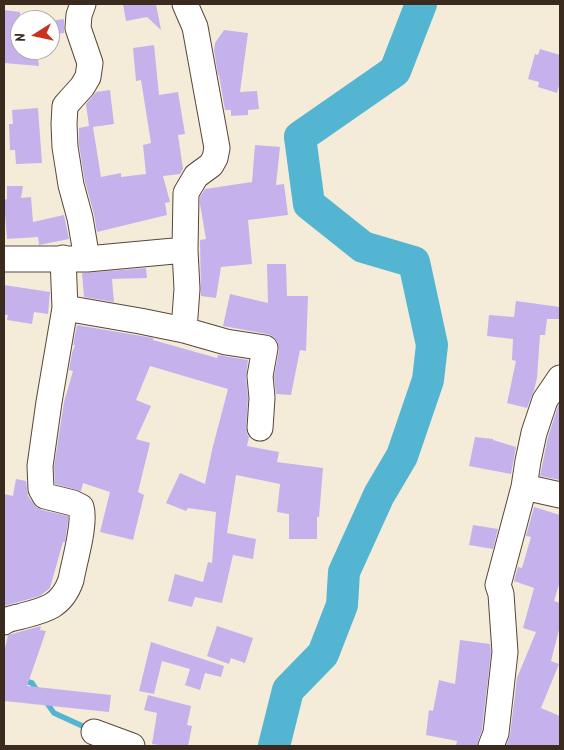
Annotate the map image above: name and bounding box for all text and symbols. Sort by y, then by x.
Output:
north arrow [10,10,60,60]
text: N [10,31,33,44]

